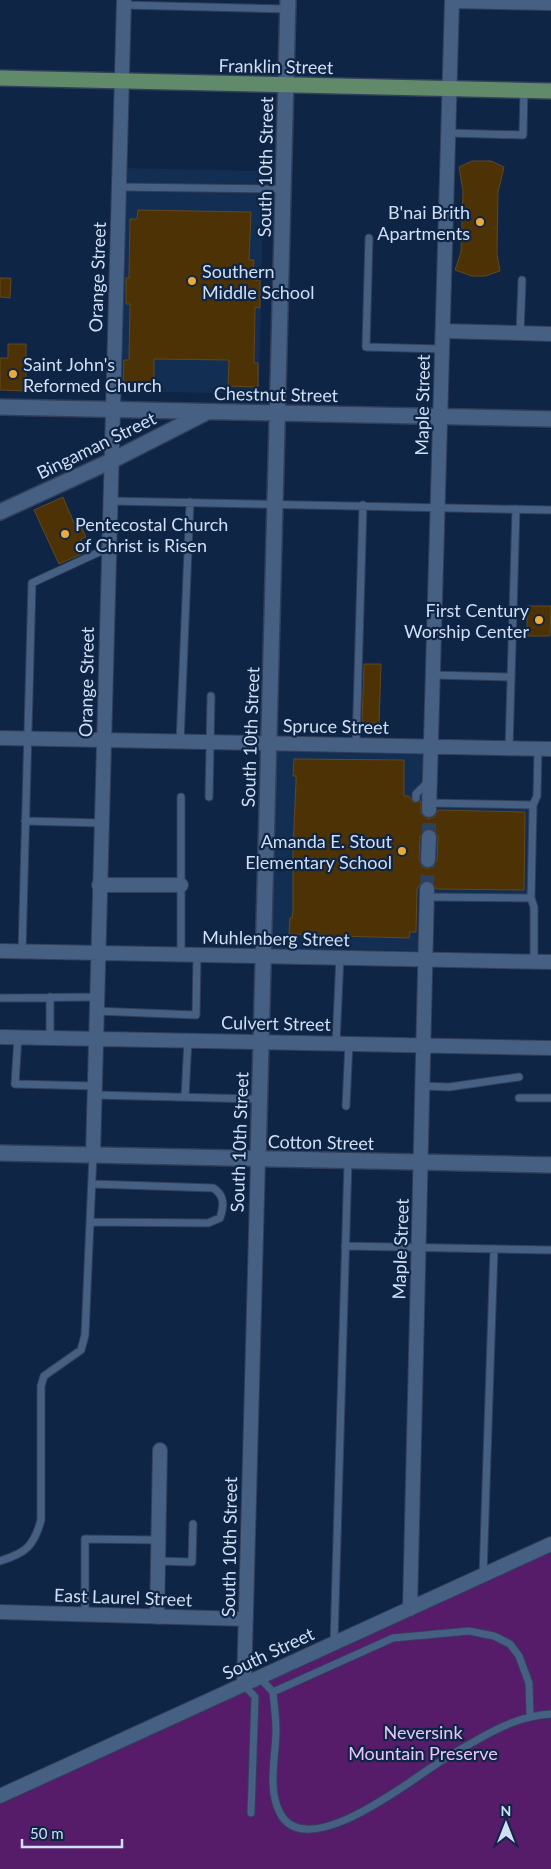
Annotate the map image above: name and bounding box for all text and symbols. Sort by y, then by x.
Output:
street label: Franklin Street [219,54,334,78]
street label: South 10th Street [253,96,277,237]
place label: B'nai Brith Apartments [377,201,470,244]
marker: B'nai Brith Apartments [474,216,486,228]
street label: Orange Street [84,221,110,333]
place label: Southern Middle School [202,260,314,303]
marker: Southern Middle School [186,275,198,287]
place label: Saint John's Reformed Church [23,353,162,396]
street label: Maple Street [410,354,434,456]
marker: Saint John's Reformed Church [7,368,19,380]
street label: Chestnut Street [214,382,339,406]
street label: Bingaman Street [33,406,160,483]
place label: Pentecostal Church of Christ is Risen [75,513,228,556]
marker: Pentecostal Church of Christ is Risen [59,528,71,540]
place label: First Century Worship Center [404,599,530,642]
marker: First Century Worship Center [533,614,545,626]
street label: Orange Street [74,626,98,737]
street label: South 10th Street [237,666,263,808]
street label: Spruce Street [283,714,390,738]
place label: Amanda E. Stout Elementary School [245,830,393,873]
marker: Amanda E. Stout Elementary School [396,845,408,857]
street label: Muhlenberg Street [202,926,351,950]
street label: Culvert Street [221,1011,332,1035]
street label: South 10th Street [226,1071,252,1213]
street label: Cotton Street [268,1130,375,1154]
street label: Maple Street [387,1197,413,1300]
street label: South 10th Street [217,1476,241,1617]
street label: East Laurel Street [54,1584,193,1610]
street label: South Street [219,1622,318,1684]
park label: Neversink Mountain Preserve [348,1721,498,1764]
north arrow [481,1799,531,1849]
text: N [501,1802,511,1819]
scale bar [22,1816,122,1848]
text: 50 m [30,1824,64,1842]

